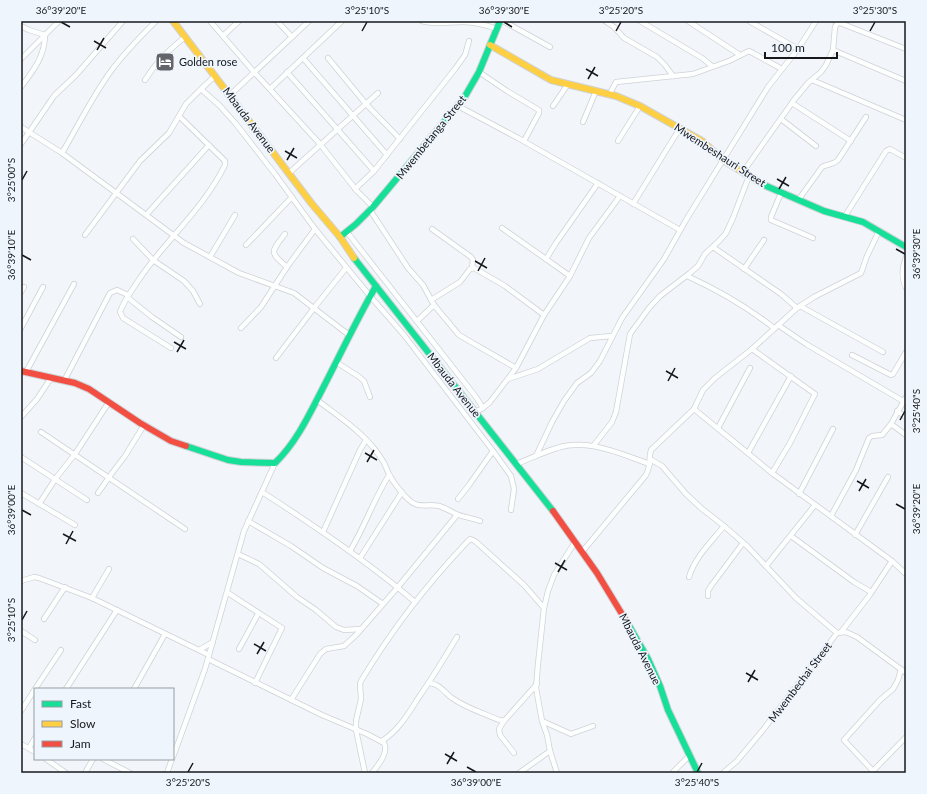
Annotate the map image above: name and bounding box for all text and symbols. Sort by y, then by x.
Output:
text: 36°39'20"E [36,4,86,16]
text: 3°25'10"S [345,4,389,16]
text: 36°39'30"E [479,4,529,16]
text: 3°25'20"S [599,4,643,16]
text: 3°25'30"S [853,4,897,16]
scale bar [765,34,837,60]
text: 100 m [771,40,805,55]
hotel icon: Golden rose [154,51,176,73]
place label: Golden rose [179,55,238,68]
street label: Mbauda Avenue [221,84,278,155]
street label: Mwembetanga Street [393,92,468,181]
street label: Mwembeshauri Street [672,120,768,189]
text: 3°25'00"S [5,158,17,202]
text: 36°39'30"E [910,229,922,279]
text: 36°39'10"E [5,230,17,280]
street label: Mbauda Avenue [425,350,484,420]
text: 3°25'40"S [910,389,922,433]
text: 36°39'20"E [910,484,922,534]
text: 36°39'00"E [5,485,17,535]
text: 3°25'10"S [5,598,17,642]
street label: Mbauda Avenue [617,611,664,687]
street label: Mwembechai Street [765,639,834,724]
legend [34,688,174,760]
text: Fast [70,696,92,711]
text: Slow [70,716,96,731]
text: Jam [70,736,91,751]
text: 3°25'20"S [166,776,210,788]
text: 36°39'00"E [451,776,501,788]
text: 3°25'40"S [675,776,719,788]

